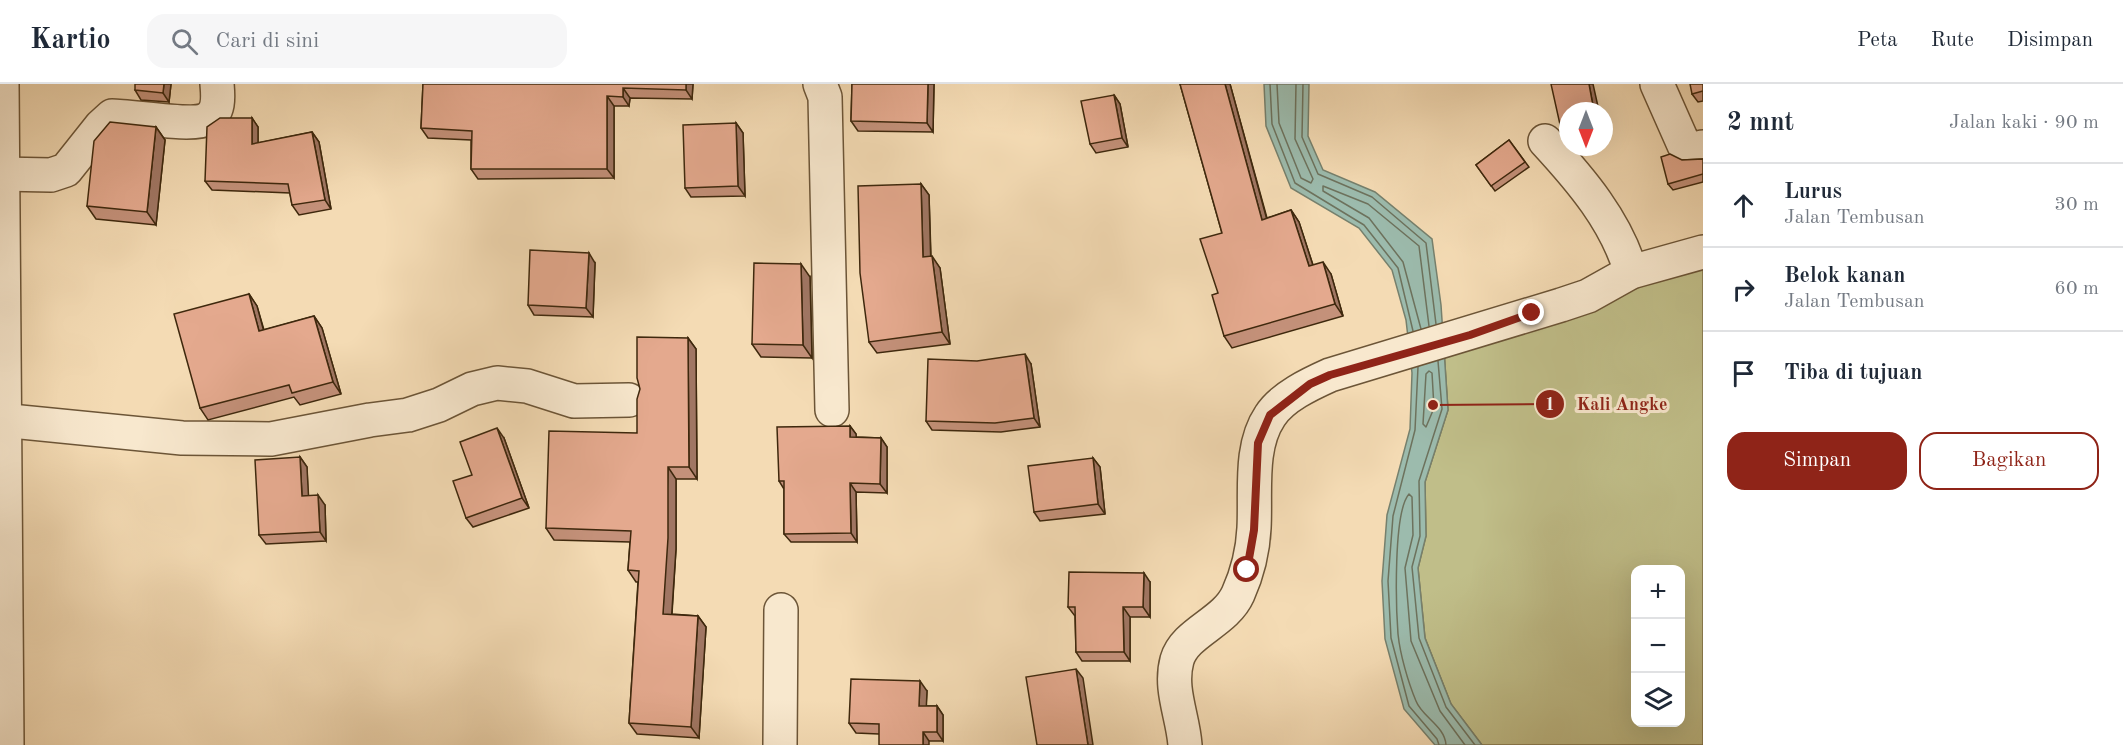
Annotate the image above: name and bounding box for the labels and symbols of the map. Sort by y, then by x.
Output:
north arrow [1559,102,1613,156]
route end [1518,299,1544,325]
callout: Kali Angke [1535,386,1680,422]
text: 1 [1545,396,1555,414]
text: Kali Angke [1576,396,1668,414]
route start [1233,556,1259,582]

